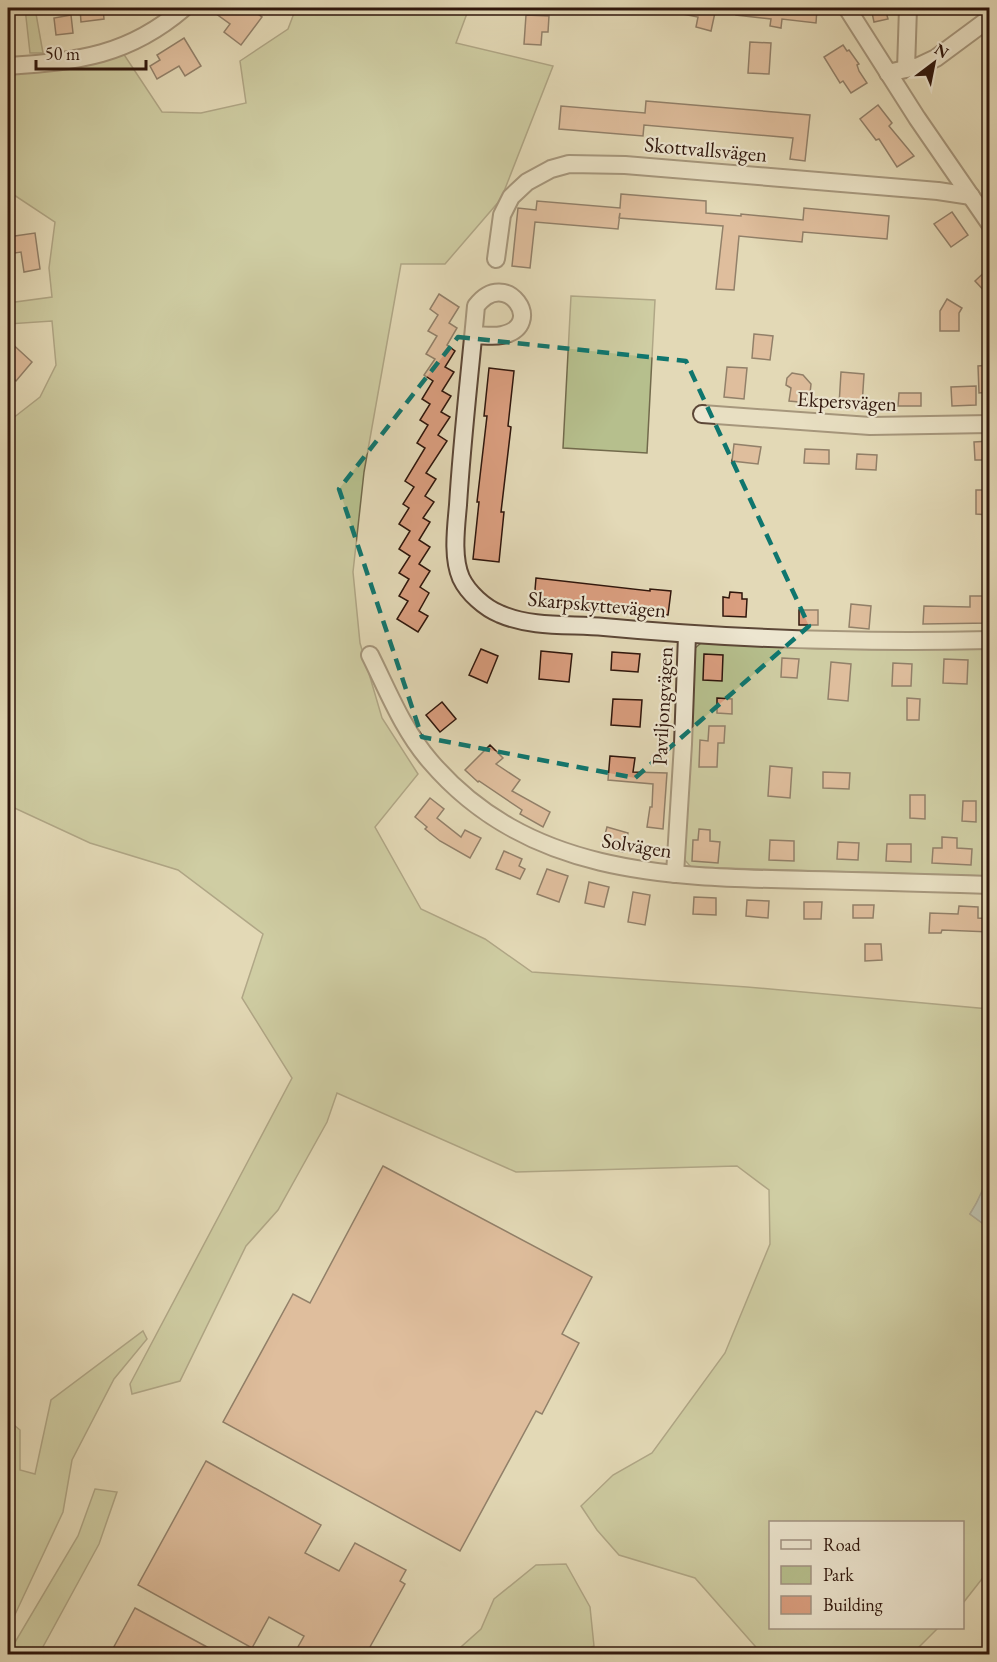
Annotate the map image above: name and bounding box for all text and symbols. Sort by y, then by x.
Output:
scale bar [36,33,146,71]
north arrow [904,33,964,93]
text: N [931,38,953,63]
text: 50 m [45,42,80,65]
street label: Skottvallsvägen [644,130,768,168]
street label: Ekpersvägen [796,385,898,417]
street label: Skarpskyttevägen [527,585,667,623]
street label: Paviljongvägen [645,646,679,766]
street label: Solvägen [600,826,674,864]
legend [769,1521,964,1629]
text: Road [823,1533,862,1556]
text: Park [823,1563,854,1586]
text: Building [823,1593,883,1616]

